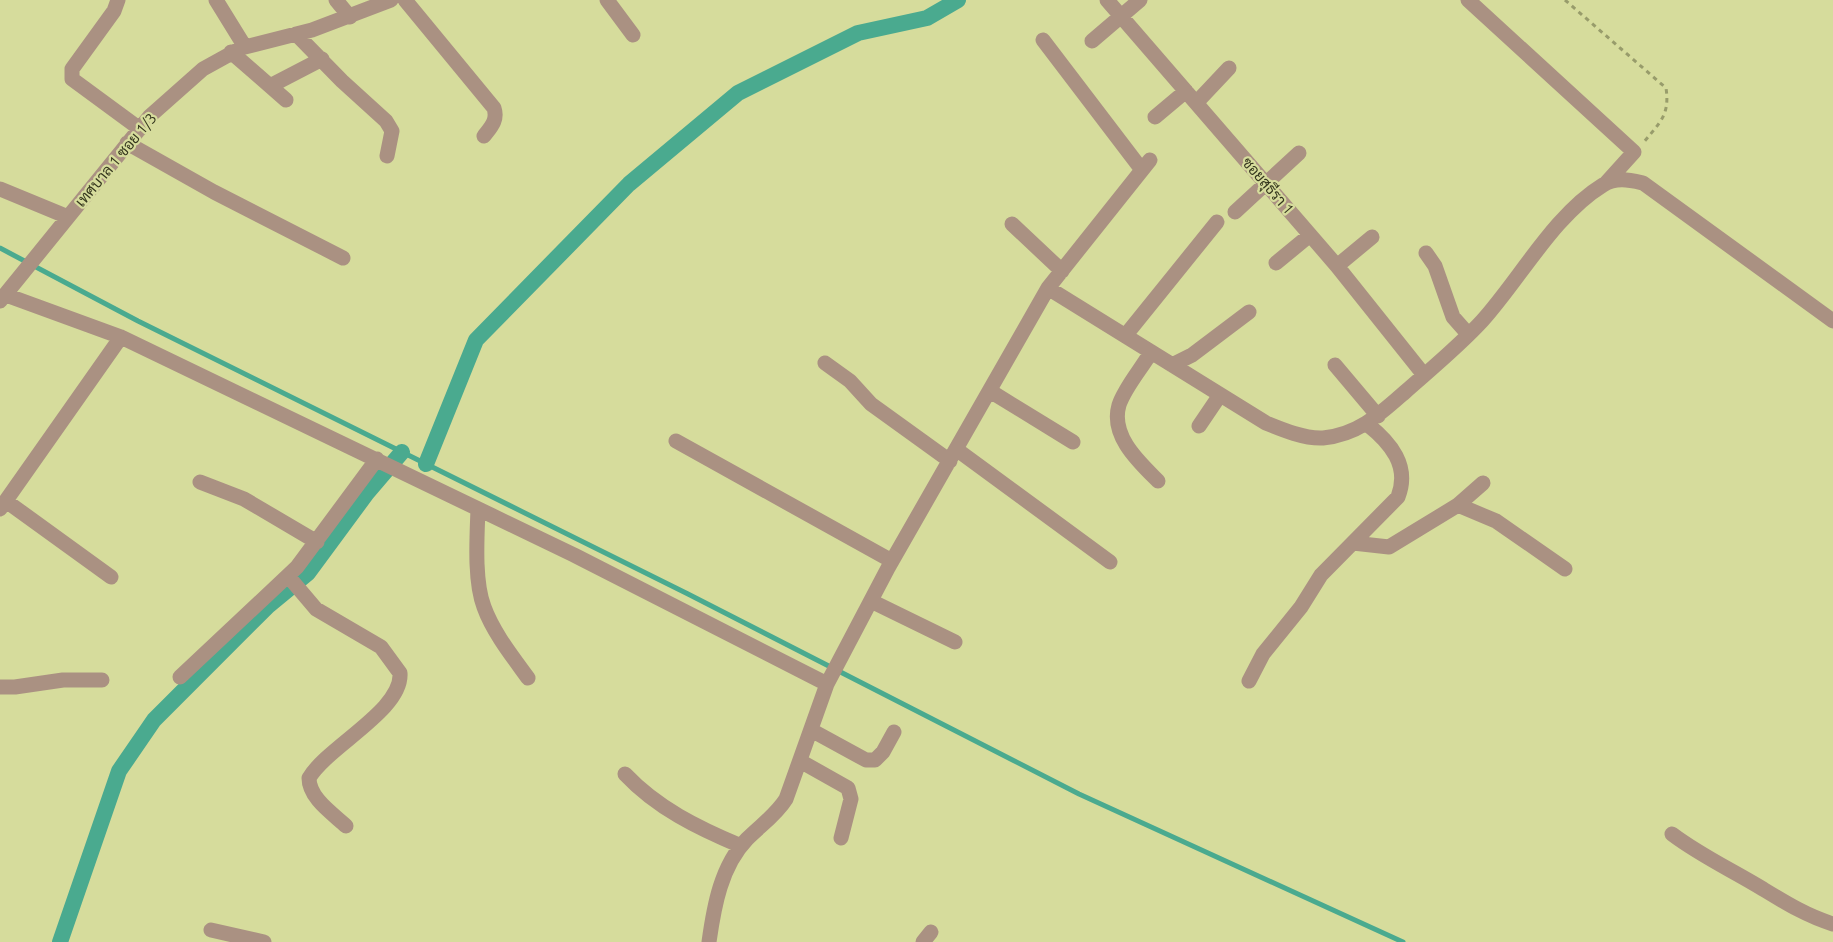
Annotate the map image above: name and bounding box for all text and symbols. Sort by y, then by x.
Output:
street label: เทศบาล 1 ซอย 1/3 [71,109,160,210]
street label: ซอยสุธีรา 1 [1237,153,1298,220]

